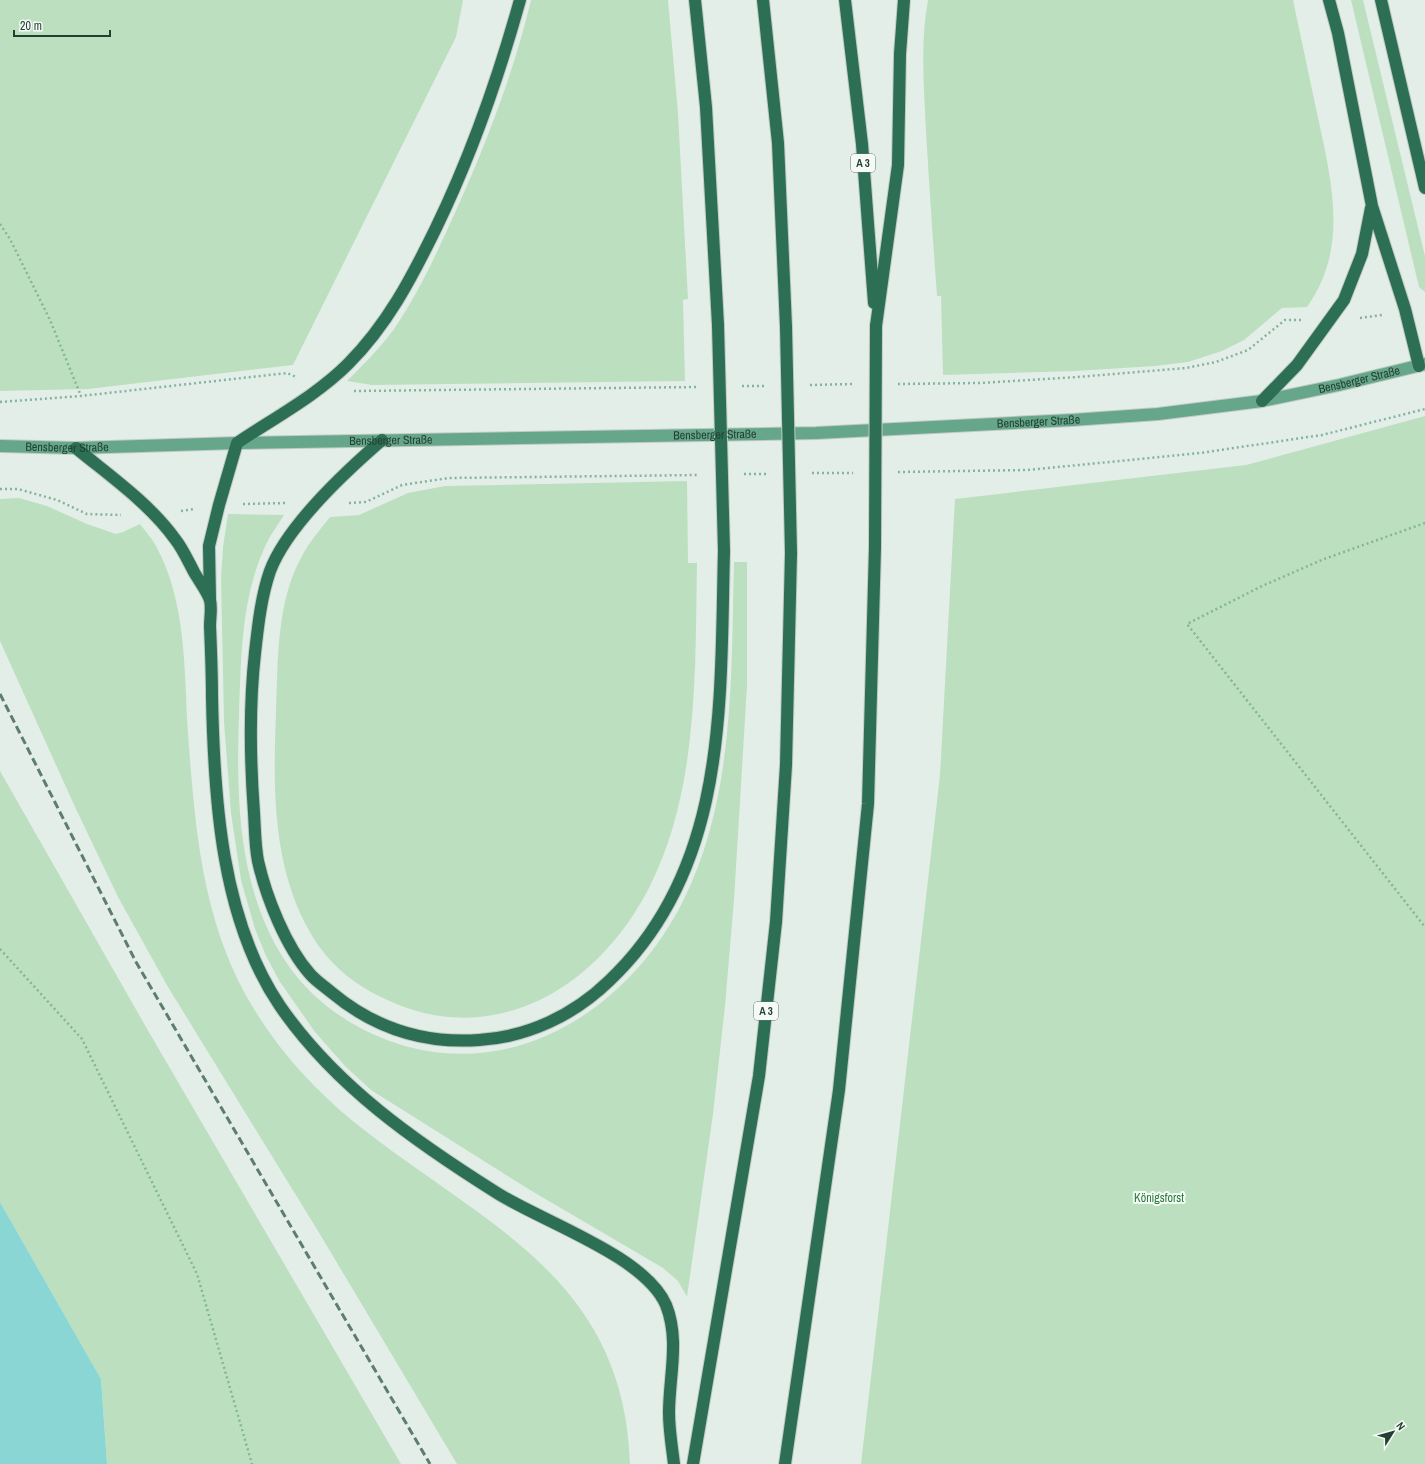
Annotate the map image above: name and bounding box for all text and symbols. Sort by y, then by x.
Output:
scale bar [14,12,110,38]
text: 20 m [20,18,42,34]
road number: A 3 [851,154,875,172]
street label: Bensberger Straße [1317,362,1402,397]
street label: Bensberger Straße [997,411,1081,432]
street label: Bensberger Straße [673,426,757,443]
street label: Bensberger Straße [349,432,433,449]
street label: Bensberger Straße [25,439,109,456]
road number: A 3 [754,1002,778,1020]
park label: Königsforst [1134,1190,1184,1206]
north arrow [1373,1412,1413,1452]
text: N [1393,1419,1409,1433]

